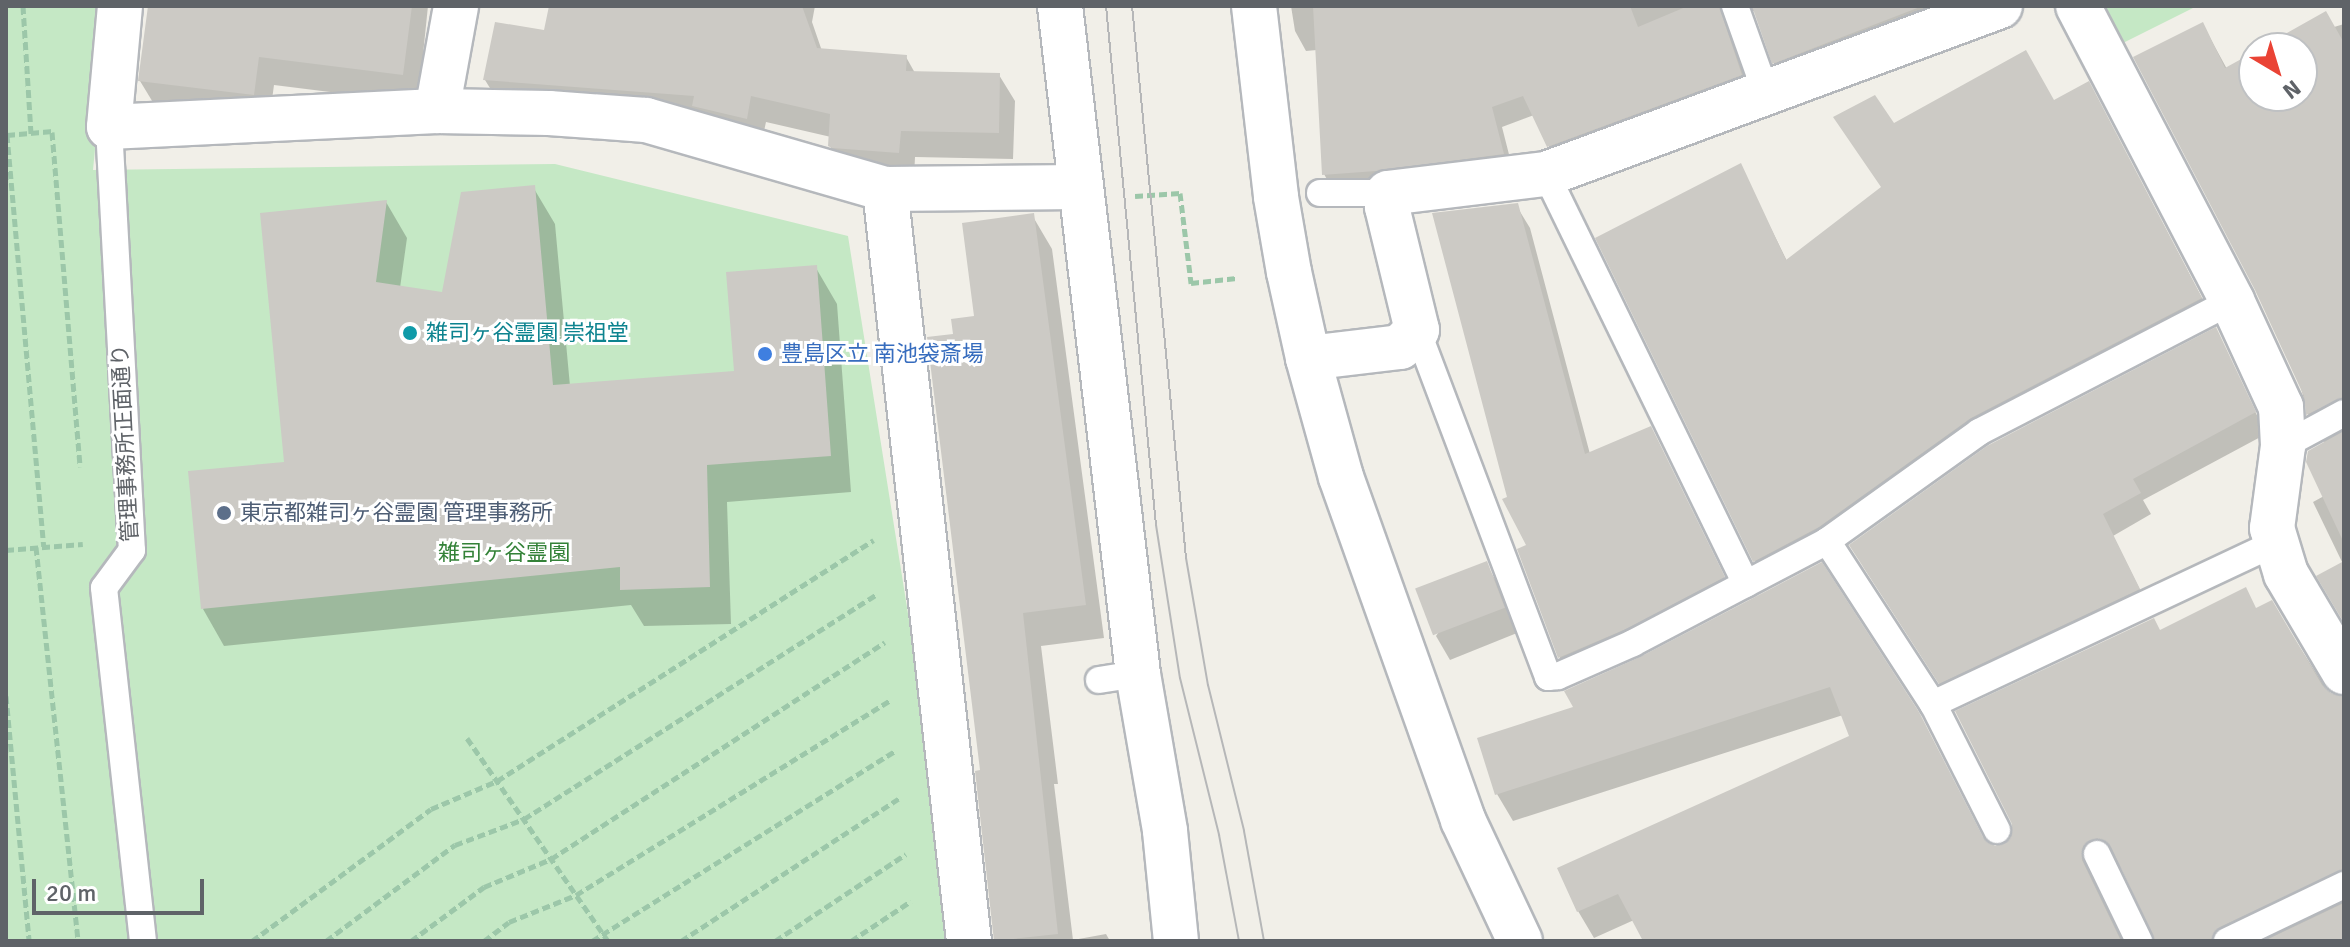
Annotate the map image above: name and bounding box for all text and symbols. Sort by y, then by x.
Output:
north arrow [2238,32,2318,112]
text: N [2278,74,2306,105]
place label: 雑司ヶ谷霊園 崇祖堂 [426,320,629,346]
marker: 雑司ヶ谷霊園 崇祖堂 [401,324,419,342]
place label: 豊島区立 南池袋斎場 [781,341,984,367]
street label: 管理事務所正面通り [107,343,143,543]
marker: 豊島区立 南池袋斎場 [756,345,774,363]
place label: 東京都雑司ヶ谷霊園 管理事務所 [240,500,553,526]
marker: 東京都雑司ヶ谷霊園 管理事務所 [215,504,233,522]
park label: 雑司ヶ谷霊園 [438,540,570,566]
scale bar [36,863,208,913]
text: 20 m [46,878,96,908]

